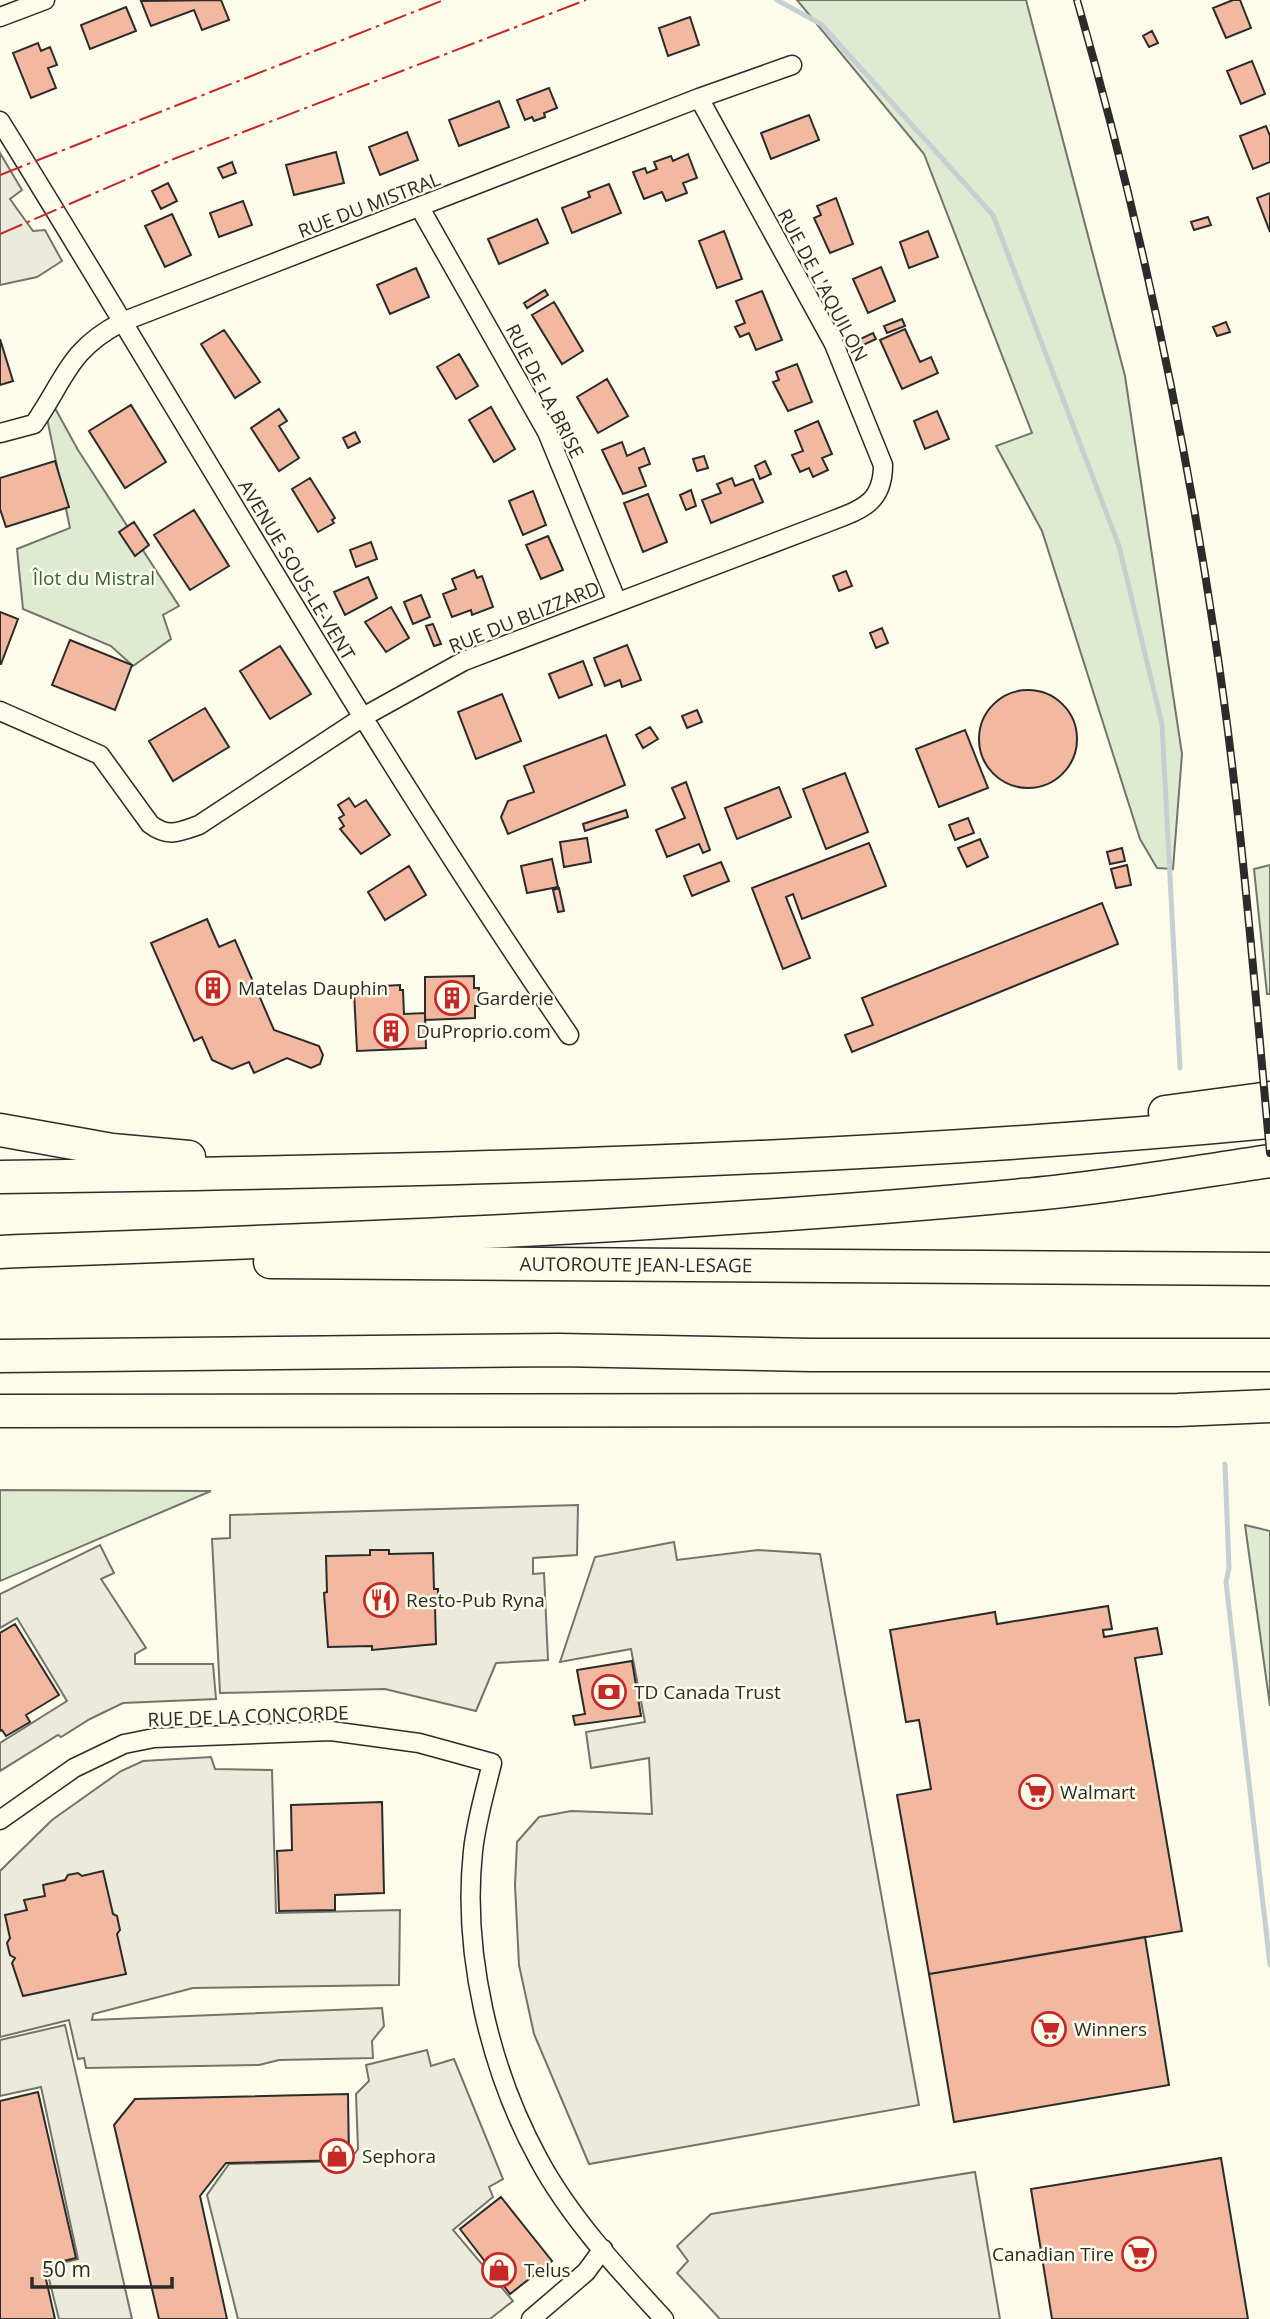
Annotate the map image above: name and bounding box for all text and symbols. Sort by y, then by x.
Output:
street label: RUE DU MISTRAL [294,166,444,244]
street label: RUE DE L'AQUILON [772,204,874,366]
street label: RUE DE LA BRISE [500,319,590,463]
street label: AVENUE SOUS-LE-VENT [233,475,362,666]
park label: Îlot du Mistral [32,565,155,591]
street label: RUE DU BLIZZARD [445,575,603,659]
building icon: Matelas Dauphin [194,969,232,1007]
place label: Matelas Dauphin [238,975,388,1001]
building icon: Garderie [433,979,471,1017]
place label: Garderie [476,985,554,1011]
building icon: DuProprio.com [372,1012,410,1050]
place label: DuProprio.com [416,1018,551,1044]
street label: AUTOROUTE JEAN-LESAGE [519,1251,753,1278]
restaurant icon: Resto-Pub Ryna [362,1581,400,1619]
place label: Resto-Pub Ryna [406,1587,545,1613]
bank icon: TD Canada Trust [590,1673,628,1711]
place label: TD Canada Trust [634,1679,781,1705]
street label: RUE DE LA CONCORDE [147,1699,349,1733]
supermarket icon: Walmart [1017,1773,1055,1811]
place label: Walmart [1060,1779,1136,1805]
supermarket icon: Winners [1030,2010,1068,2048]
place label: Winners [1074,2016,1147,2042]
shop icon: Sephora [318,2137,356,2175]
place label: Sephora [362,2143,436,2169]
supermarket icon: Canadian Tire [1120,2235,1158,2273]
place label: Canadian Tire [992,2241,1114,2267]
scale bar [32,2246,172,2290]
shop icon: Telus [480,2251,518,2289]
text: 50 m [42,2255,91,2283]
place label: Telus [524,2257,571,2283]

